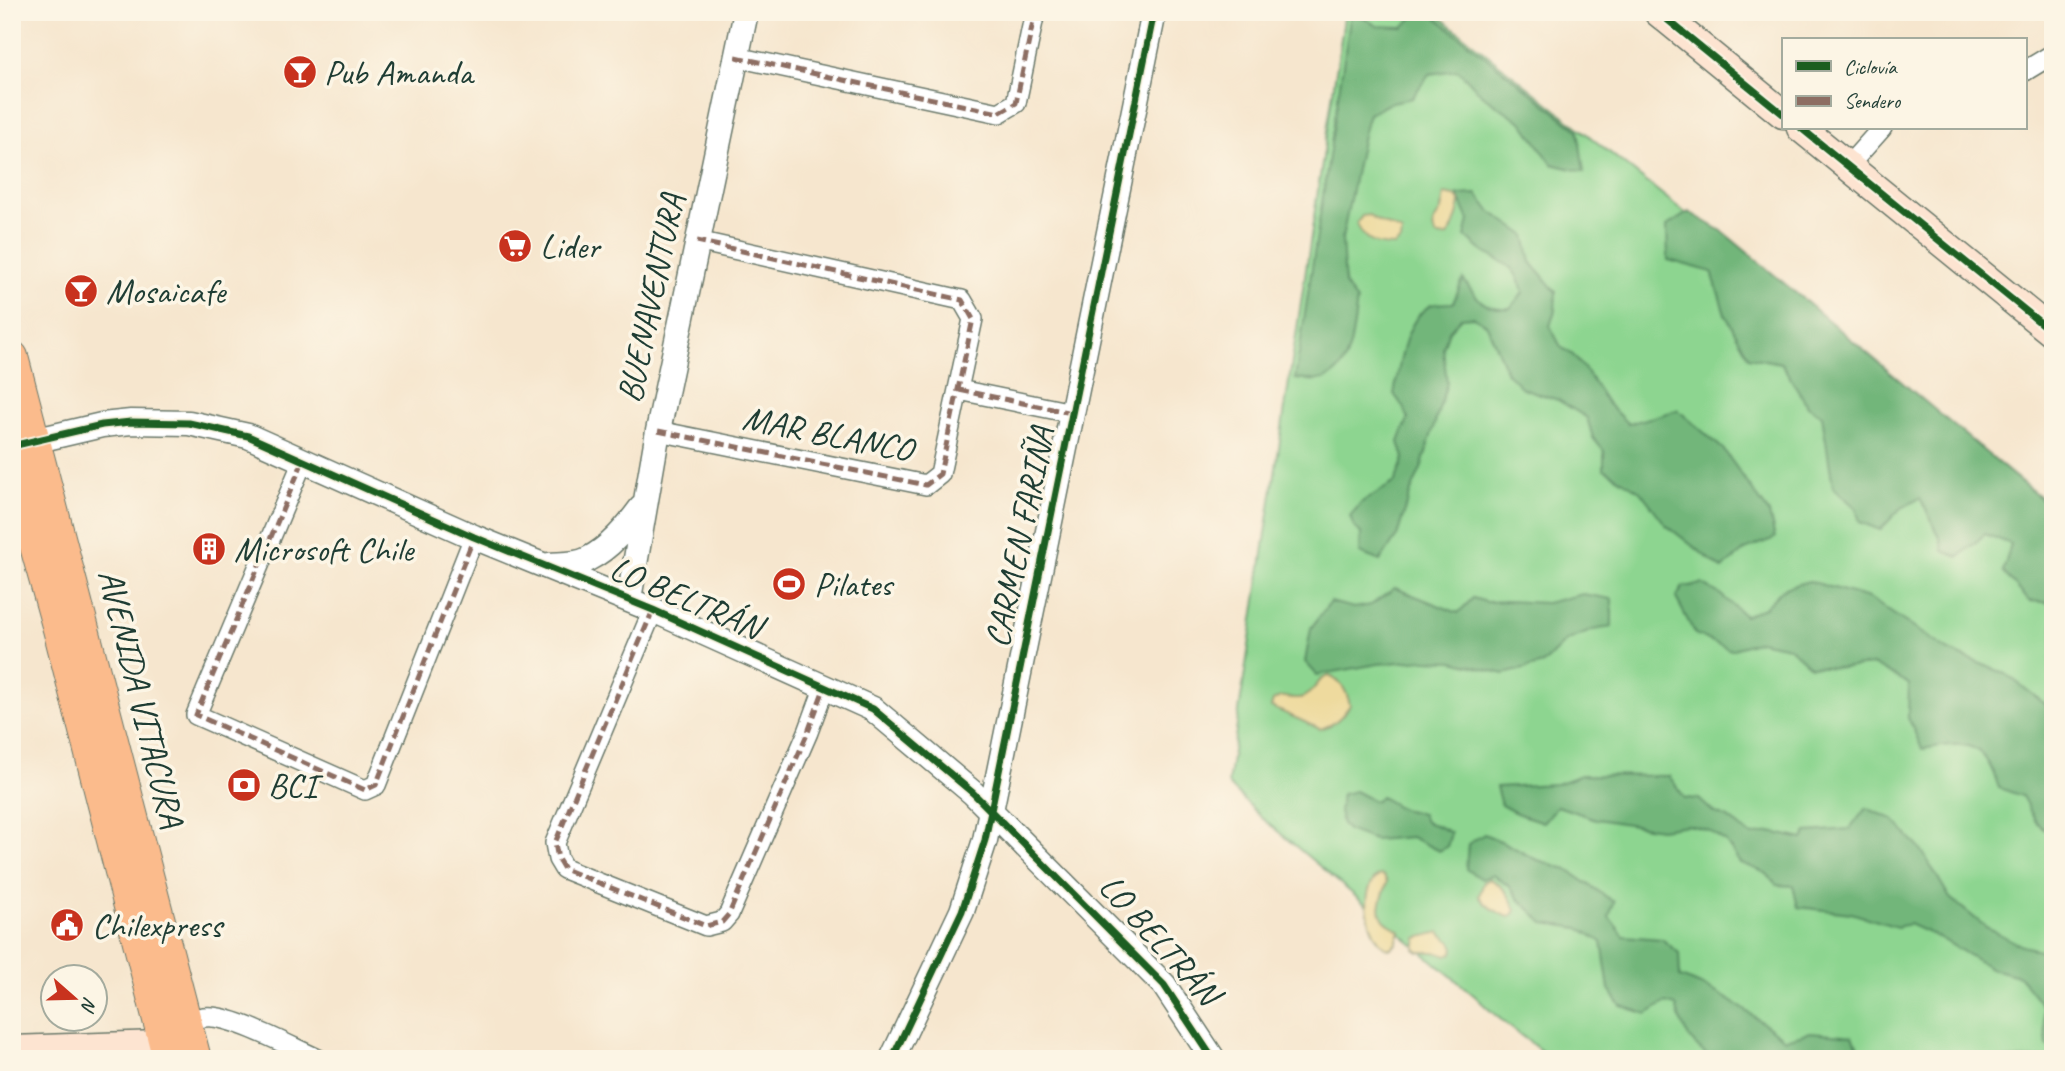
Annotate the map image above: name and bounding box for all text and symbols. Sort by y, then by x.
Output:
legend [1782,38,2026,130]
place label: Pub Amanda [324,50,475,95]
bar icon: Pub Amanda [281,53,319,91]
text: Ciclovía [1844,54,1898,80]
text: Sendero [1844,88,1902,114]
street label: BUENAVENTURA [606,188,695,407]
place label: Lider [540,224,602,269]
supermarket icon: Lider [496,227,534,265]
place label: Mosaicafe [106,269,228,314]
bar icon: Mosaicafe [62,272,100,310]
street label: MAR BLANCO [739,395,920,473]
street label: CARMEN FARIÑA [974,422,1065,651]
place label: Microsoft Chile [234,527,416,572]
building icon: Microsoft Chile [190,530,228,568]
street label: LO BELTRÁN [603,545,773,651]
place label: Pilates [814,562,895,607]
street label: AVENIDA VITACURA [88,565,196,833]
sports icon: Pilates [770,565,808,603]
place label: BCI [268,763,324,808]
bank icon: BCI [225,766,263,804]
street label: LO BELTRÁN [1089,865,1233,1018]
place label: Chilexpress [92,903,225,948]
public building icon: Chilexpress [48,906,86,944]
north arrow [38,962,108,1032]
text: N [75,994,102,1016]

